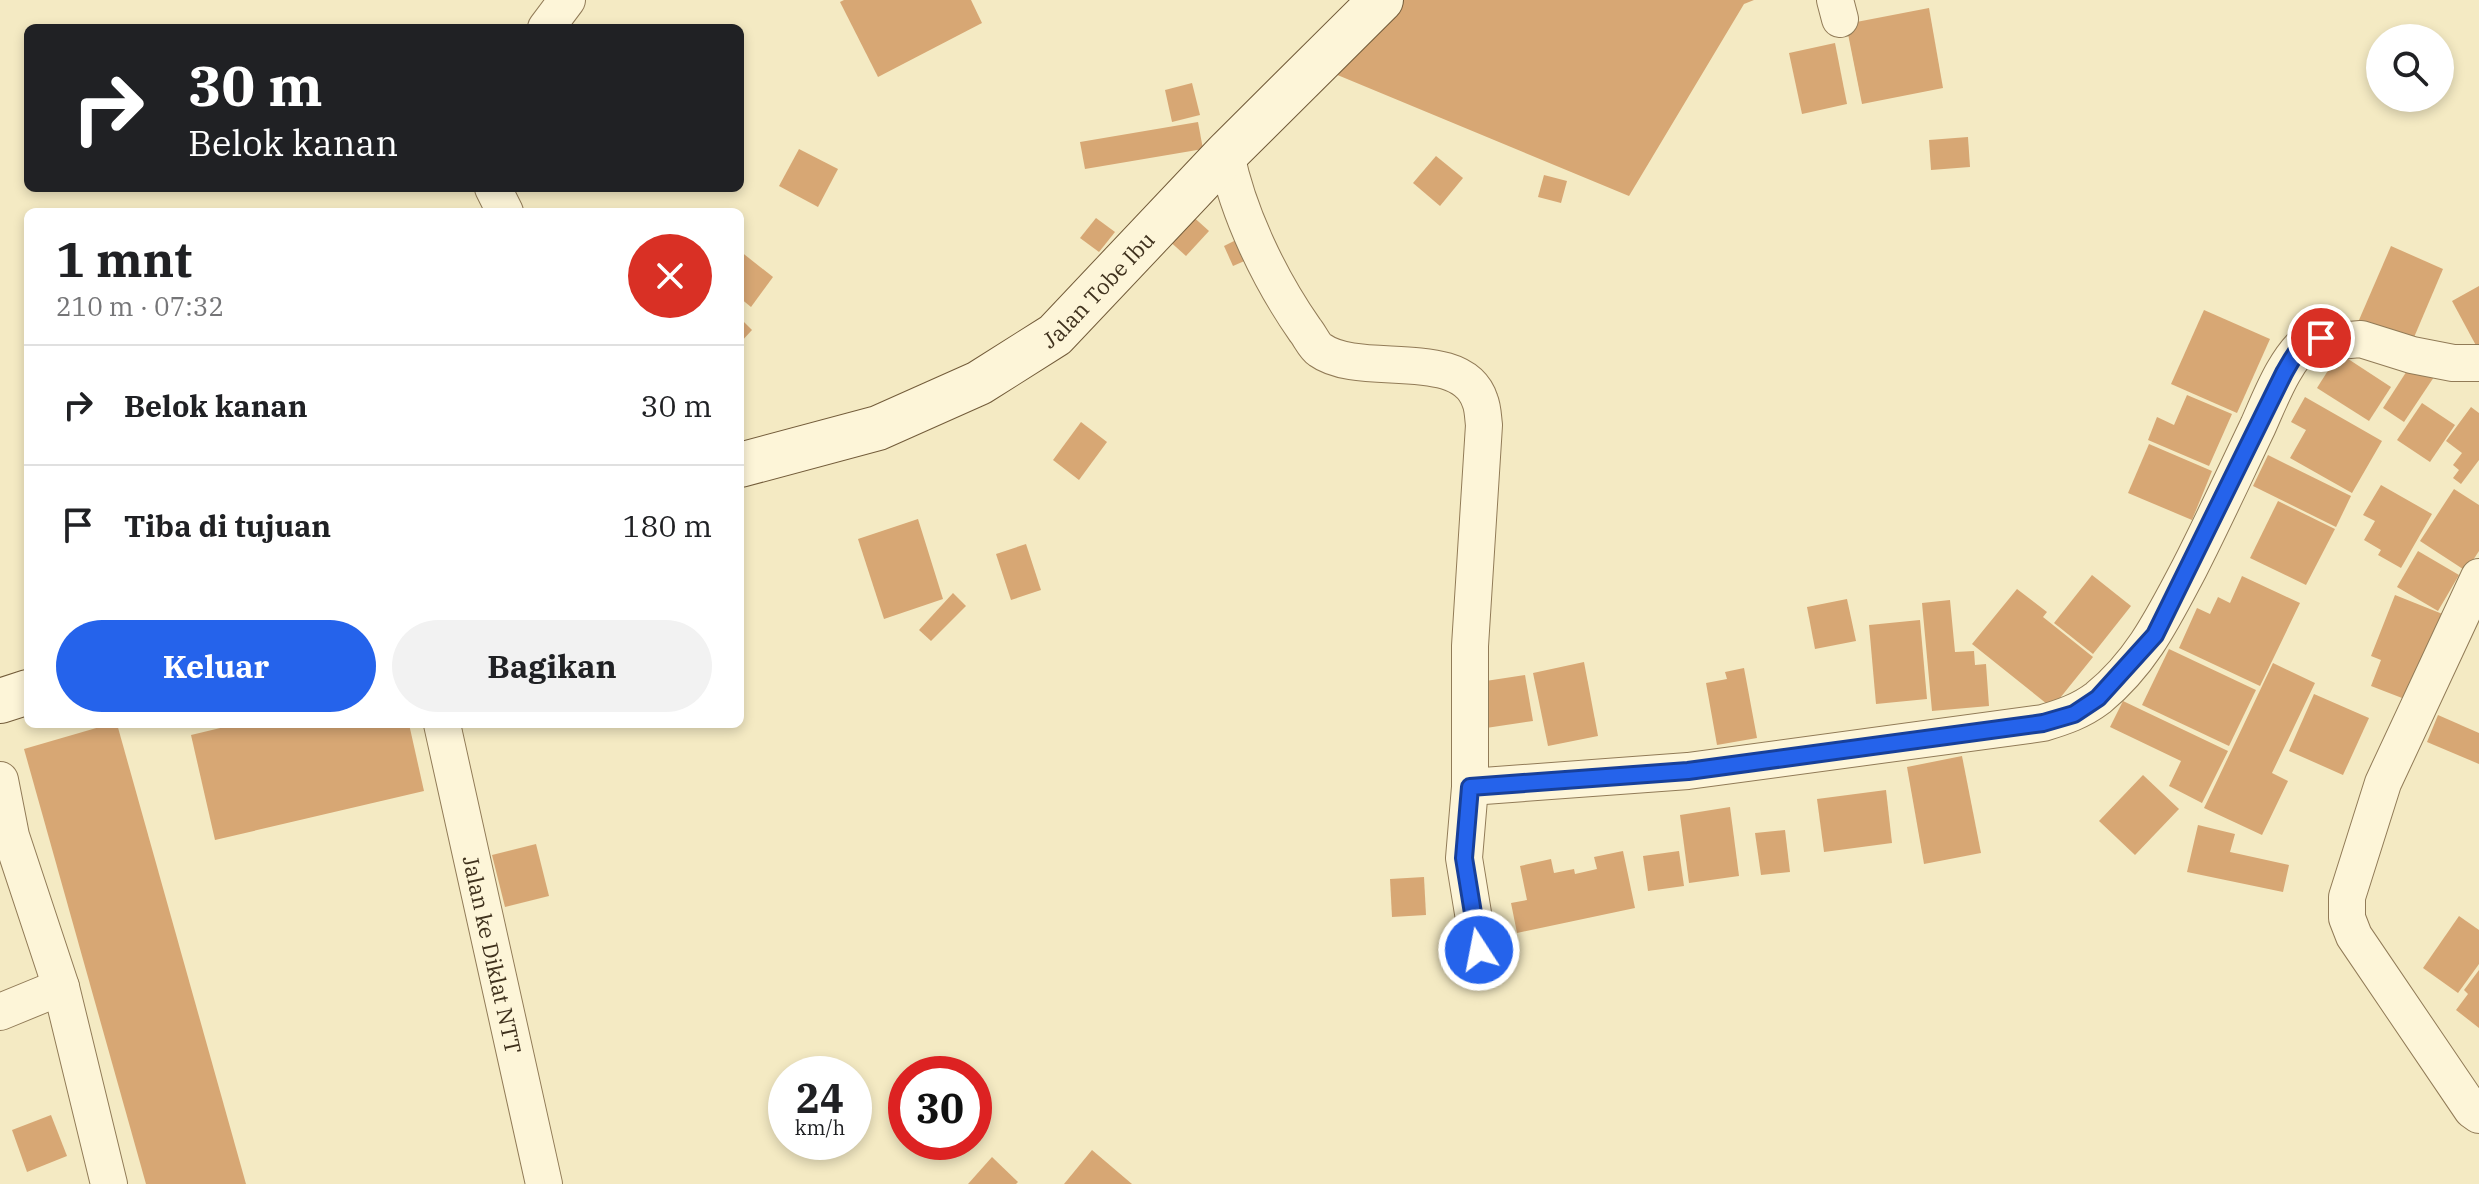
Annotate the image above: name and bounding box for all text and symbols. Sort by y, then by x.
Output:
map controls [2366,24,2454,112]
button: search [2366,24,2454,112]
text: 30 m [188,49,323,121]
icon: right [56,56,160,160]
text: Belok kanan [188,119,398,166]
street label: Jalan Tobe Ibu [1037,225,1160,354]
text: 1 mnt [56,228,192,290]
button: close [628,234,712,318]
text: 210 m · 07:32 [56,289,224,323]
pin [2287,304,2355,372]
icon: arrive [2299,316,2343,360]
icon: right [56,383,100,427]
text: Belok kanan [124,386,308,425]
text: 30 m [640,386,712,425]
icon: arrive [56,503,100,547]
text: Tiba di tujuan [124,506,331,545]
text: 180 m [622,506,712,545]
button: Keluar [56,620,376,712]
button: Bagikan [392,620,712,712]
street label: Jalan ke Diklat NTT [457,853,529,1056]
position arrow [1437,908,1521,992]
speed limit sign: 30 [888,1056,992,1160]
text: 24 [796,1072,844,1124]
text: km/h [795,1114,845,1141]

